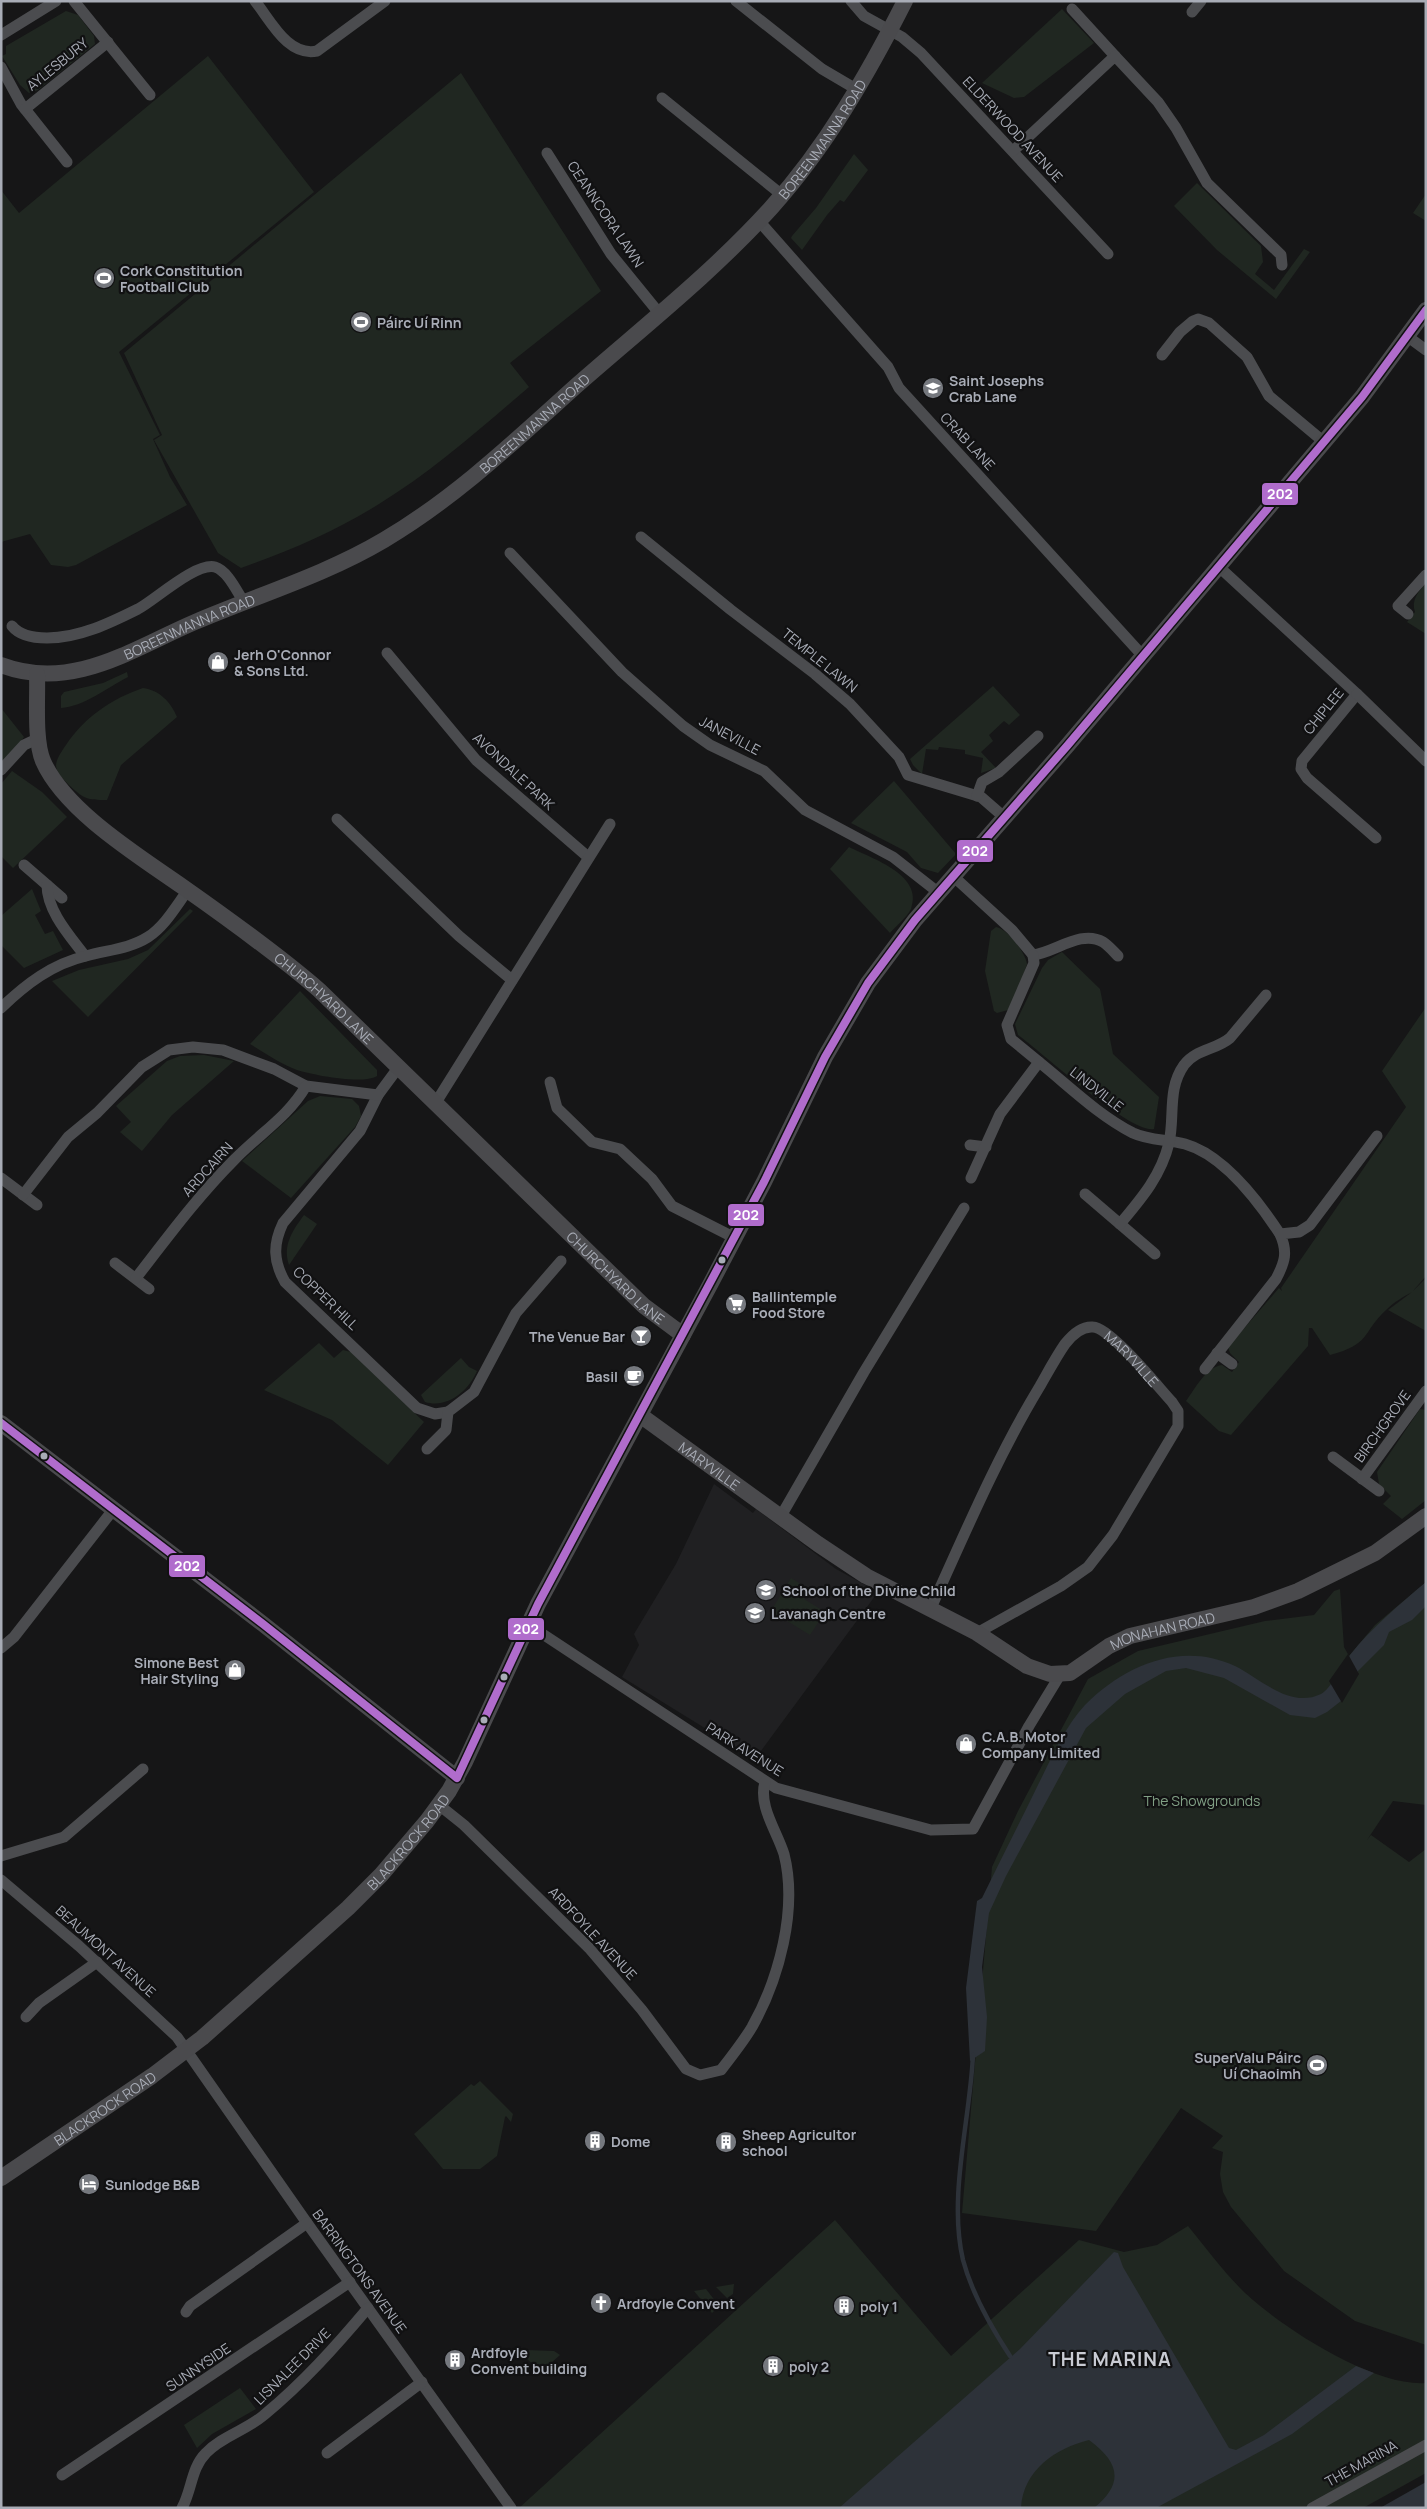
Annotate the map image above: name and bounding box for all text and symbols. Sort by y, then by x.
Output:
street label: AYLESBURY [22,33,92,95]
street label: ELDERWOOD AVENUE [959,72,1067,186]
street label: BOREENMANNA ROAD [774,76,870,203]
street label: CEANNCORA LAWN [563,157,649,271]
place label: Cork Constitution Football Club [120,261,242,296]
sports icon: Cork Constitution Football Club [92,266,116,290]
sports icon: Páirc Uí Rinn [349,310,373,334]
place label: Páirc Uí Rinn [377,313,462,332]
street label: BOREENMANNA ROAD [475,369,593,477]
place label: Saint Josephs Crab Lane [949,371,1044,406]
school or university icon: Saint Josephs Crab Lane [921,376,945,400]
street label: CRAB LANE [936,408,1000,474]
line badge: 202 [1261,482,1299,506]
text: 202 [1267,484,1293,503]
street label: BOREENMANNA ROAD [121,589,258,663]
street label: TEMPLE LAWN [778,624,862,696]
place label: Jerh O'Connor & Sons Ltd. [234,645,332,680]
shop icon: Jerh O'Connor & Sons Ltd. [206,650,230,674]
street label: CHIPLEE [1298,684,1348,738]
street label: JANEVILLE [696,711,764,759]
street label: AVONDALE PARK [469,728,560,814]
line badge: 202 [956,839,994,863]
text: 202 [962,841,988,860]
street label: CHURCHYARD LANE [271,948,378,1048]
street label: LINDVILLE [1066,1062,1128,1116]
street label: ARDCAIRN [177,1138,237,1200]
line badge: 202 [727,1203,765,1227]
text: 202 [733,1205,759,1224]
street label: CHURCHYARD LANE [563,1227,669,1328]
unlabelled marker [717,1255,727,1265]
street label: COPPER HILL [289,1262,363,1334]
place label: Ballintemple Food Store [752,1287,837,1322]
supermarket icon: Ballintemple Food Store [724,1292,748,1316]
bar icon: The Venue Bar [629,1324,653,1348]
street label: MARYVILLE [1100,1326,1164,1390]
place label: The Venue Bar [529,1327,625,1346]
cafe icon: Basil [622,1364,646,1388]
place label: Basil [586,1367,618,1386]
street label: BIRCHGROVE [1349,1386,1415,1466]
street label: MARYVILLE [675,1437,744,1494]
unlabelled marker [39,1451,49,1461]
line badge: 202 [168,1554,206,1578]
text: 202 [174,1556,200,1575]
school or university icon: School of the Divine Child [754,1578,778,1602]
place label: School of the Divine Child [782,1581,956,1600]
school or university icon: Lavanagh Centre [743,1601,767,1625]
place label: Lavanagh Centre [771,1604,886,1623]
street label: MONAHAN ROAD [1107,1607,1217,1654]
line badge: 202 [507,1617,545,1641]
text: 202 [513,1619,539,1638]
place label: Simone Best Hair Styling [134,1653,219,1688]
shop icon: Simone Best Hair Styling [223,1658,247,1682]
unlabelled marker [499,1672,509,1682]
unlabelled marker [479,1715,489,1725]
street label: PARK AVENUE [703,1718,787,1780]
place label: C.A.B. Motor Company Limited [982,1727,1100,1762]
shop icon: C.A.B. Motor Company Limited [954,1732,978,1756]
street label: BLACKROCK ROAD [362,1790,453,1894]
park label: The Showgrounds [1144,1791,1260,1810]
street label: ARDFOYLE AVENUE [545,1882,641,1984]
street label: BEAUMONT AVENUE [52,1901,160,2001]
place label: SuperValu Páirc Uí Chaoimh [1194,2048,1301,2083]
sports icon: SuperValu Páirc Uí Chaoimh [1305,2053,1329,2077]
street label: BLACKROCK ROAD [50,2067,159,2149]
place label: Sheep Agricultor school [742,2125,857,2160]
building icon: Dome [583,2129,607,2153]
building icon: Sheep Agricultor school [714,2130,738,2154]
place label: Dome [611,2132,650,2151]
hotel icon: Sunlodge B&B [77,2172,101,2196]
place label: Sunlodge B&B [105,2175,200,2194]
street label: BARRINGTONS AVENUE [309,2205,411,2337]
church icon: Ardfoyle Convent [589,2291,613,2315]
place label: Ardfoyle Convent [617,2294,735,2313]
building icon: poly 1 [832,2294,856,2318]
place label: poly 1 [860,2297,898,2316]
street label: LISNALEE DRIVE [249,2323,335,2409]
street label: SUNNYSIDE [162,2338,234,2396]
place label: Ardfoyle Convent building [471,2343,587,2378]
district label: THE MARINA [1048,2346,1172,2372]
building icon: Ardfoyle Convent building [443,2348,467,2372]
building icon: poly 2 [761,2354,785,2378]
place label: poly 2 [789,2357,829,2376]
street label: THE MARINA [1321,2435,1401,2491]

